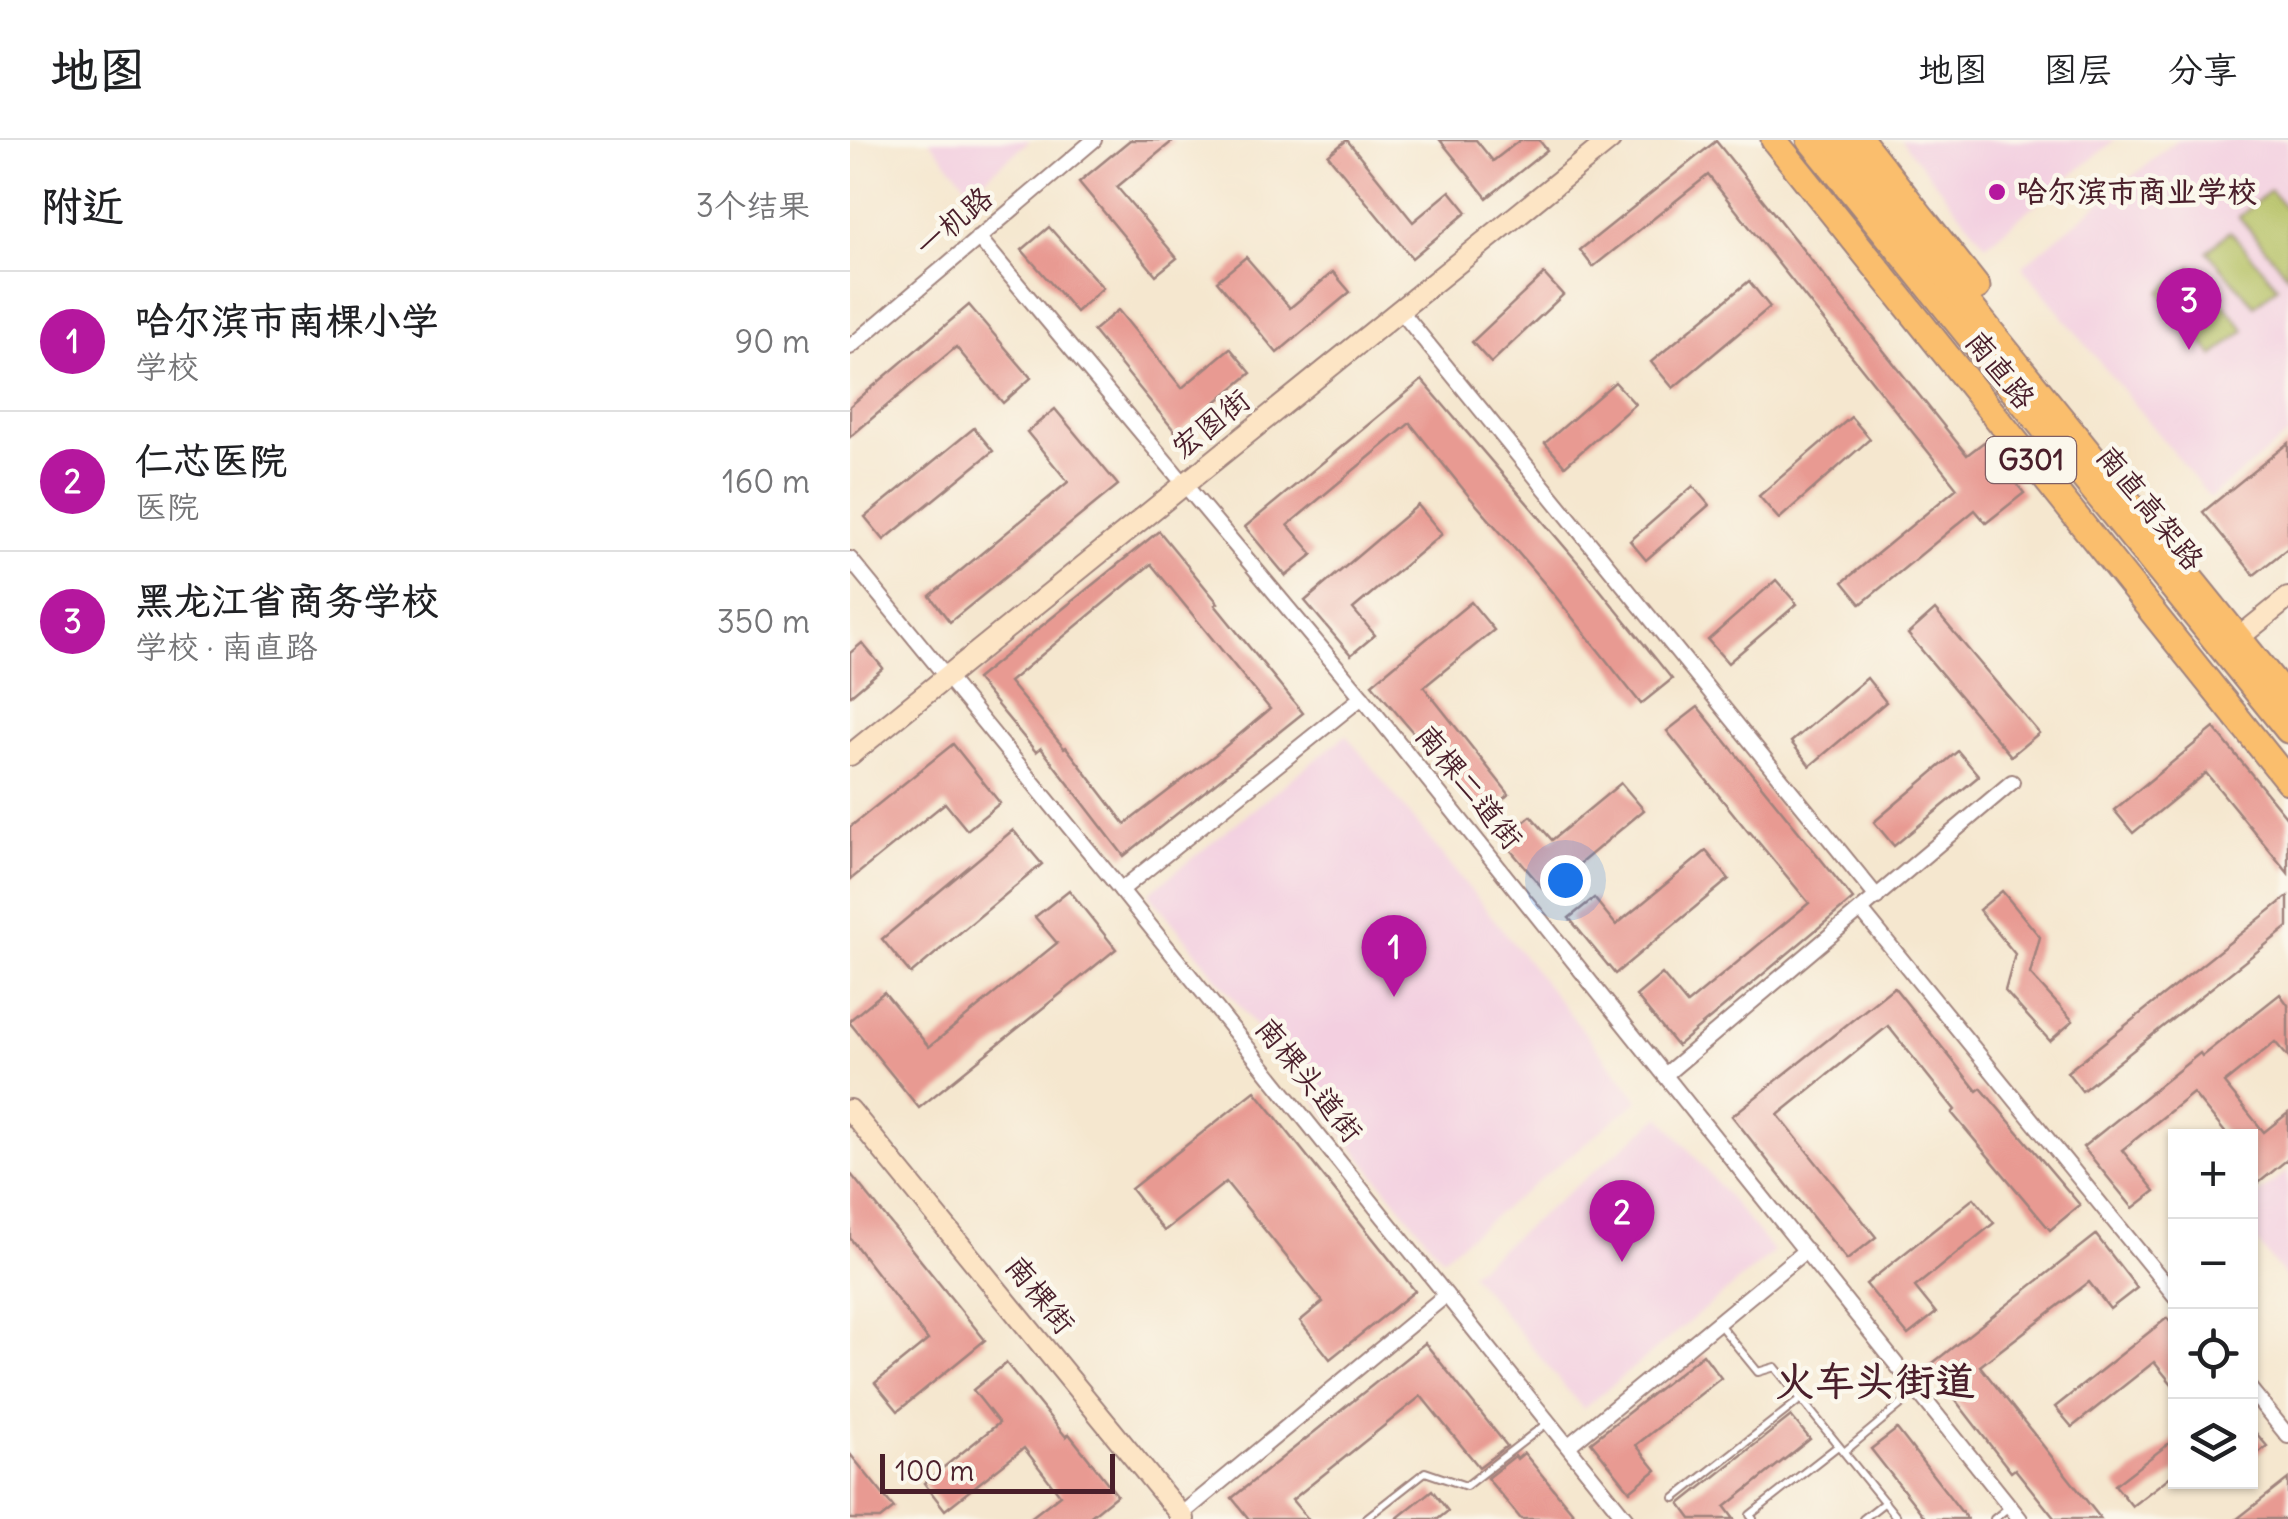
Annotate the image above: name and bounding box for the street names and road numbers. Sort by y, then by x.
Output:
street label: 一机路 [907,178,1000,265]
street label: 南直路 [1958,322,2044,416]
street label: 宏图街 [1163,380,1257,466]
road number: G301 [1986,437,2076,483]
street label: 南直高架路 [2089,437,2213,578]
street label: 南棵二道街 [1408,716,1532,857]
street label: 南棵头道街 [1248,1009,1372,1150]
street label: 南棵街 [998,1247,1084,1341]

